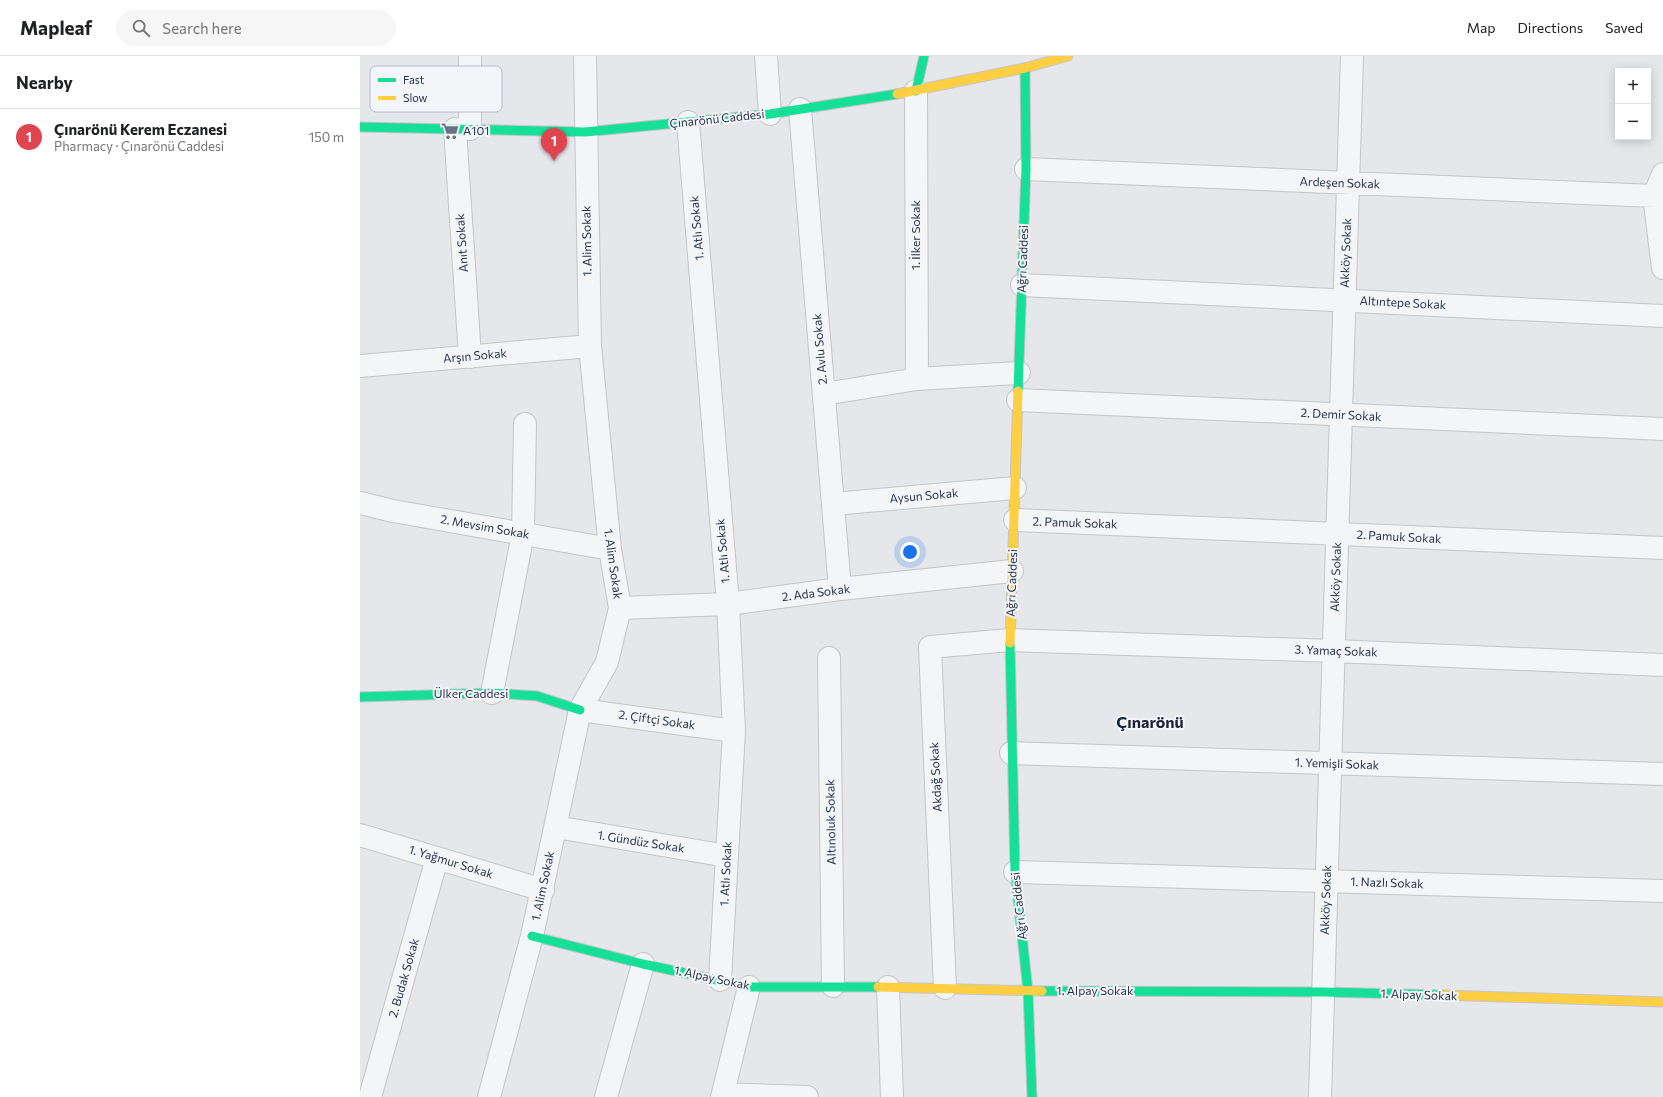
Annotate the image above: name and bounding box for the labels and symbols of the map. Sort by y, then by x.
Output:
legend [370,66,502,112]
text: Fast [403,73,425,86]
text: Slow [403,91,428,104]
street label: Çınarönü Caddesi [669,106,765,130]
supermarket icon: A101 [440,121,460,141]
place label: A101 [463,123,489,137]
pin: 1 [541,128,567,161]
street label: Ardeşen Sokak [1300,174,1381,190]
street label: 1. Atlı Sokak [686,195,706,261]
street label: 1. İlker Sokak [908,200,922,270]
street label: 1. Alim Sokak [578,205,594,277]
street label: Anıt Sokak [452,213,470,273]
street label: Akköy Sokak [1337,217,1353,288]
street label: Ağrı Caddesi [1014,225,1030,293]
street label: Altıntepe Sokak [1359,293,1447,311]
street label: 2. Avlu Sokak [809,312,829,385]
street label: Arşın Sokak [442,345,508,365]
street label: 2. Demir Sokak [1300,405,1382,423]
street label: Aysun Sokak [889,485,959,505]
street label: 2. Mevsim Sokak [439,511,531,541]
street label: 2. Pamuk Sokak [1032,514,1118,530]
street label: 1. Atlı Sokak [712,518,732,584]
street label: 2. Pamuk Sokak [1356,527,1442,545]
street label: 1. Alim Sokak [602,528,626,600]
street label: Akköy Sokak [1327,541,1343,612]
your location [900,542,920,562]
street label: Ağrı Caddesi [1003,549,1019,617]
street label: 2. Ada Sokak [781,581,851,603]
street label: 3. Yamaç Sokak [1294,642,1378,658]
street label: Ülker Caddesi [434,686,508,700]
street label: 2. Çiftçi Sokak [618,707,697,731]
district label: Çınarönü [1116,712,1184,731]
street label: Akdağ Sokak [926,741,944,812]
street label: 1. Yemişli Sokak [1295,755,1380,771]
street label: Altınoluk Sokak [822,779,838,865]
street label: 1. Gündüz Sokak [597,827,686,855]
street label: 1. Atlı Sokak [716,841,734,907]
street label: 1. Yağmur Sokak [407,842,496,881]
street label: 1. Alim Sokak [528,849,556,922]
street label: Akköy Sokak [1317,864,1333,935]
street label: Ağrı Caddesi [1007,872,1029,941]
street label: 1. Nazlı Sokak [1350,874,1424,890]
street label: 2. Budak Sokak [385,936,421,1019]
street label: 1. Alpay Sokak [673,962,752,992]
street label: 1. Alpay Sokak [1057,983,1134,997]
street label: 1. Alpay Sokak [1380,986,1458,1002]

